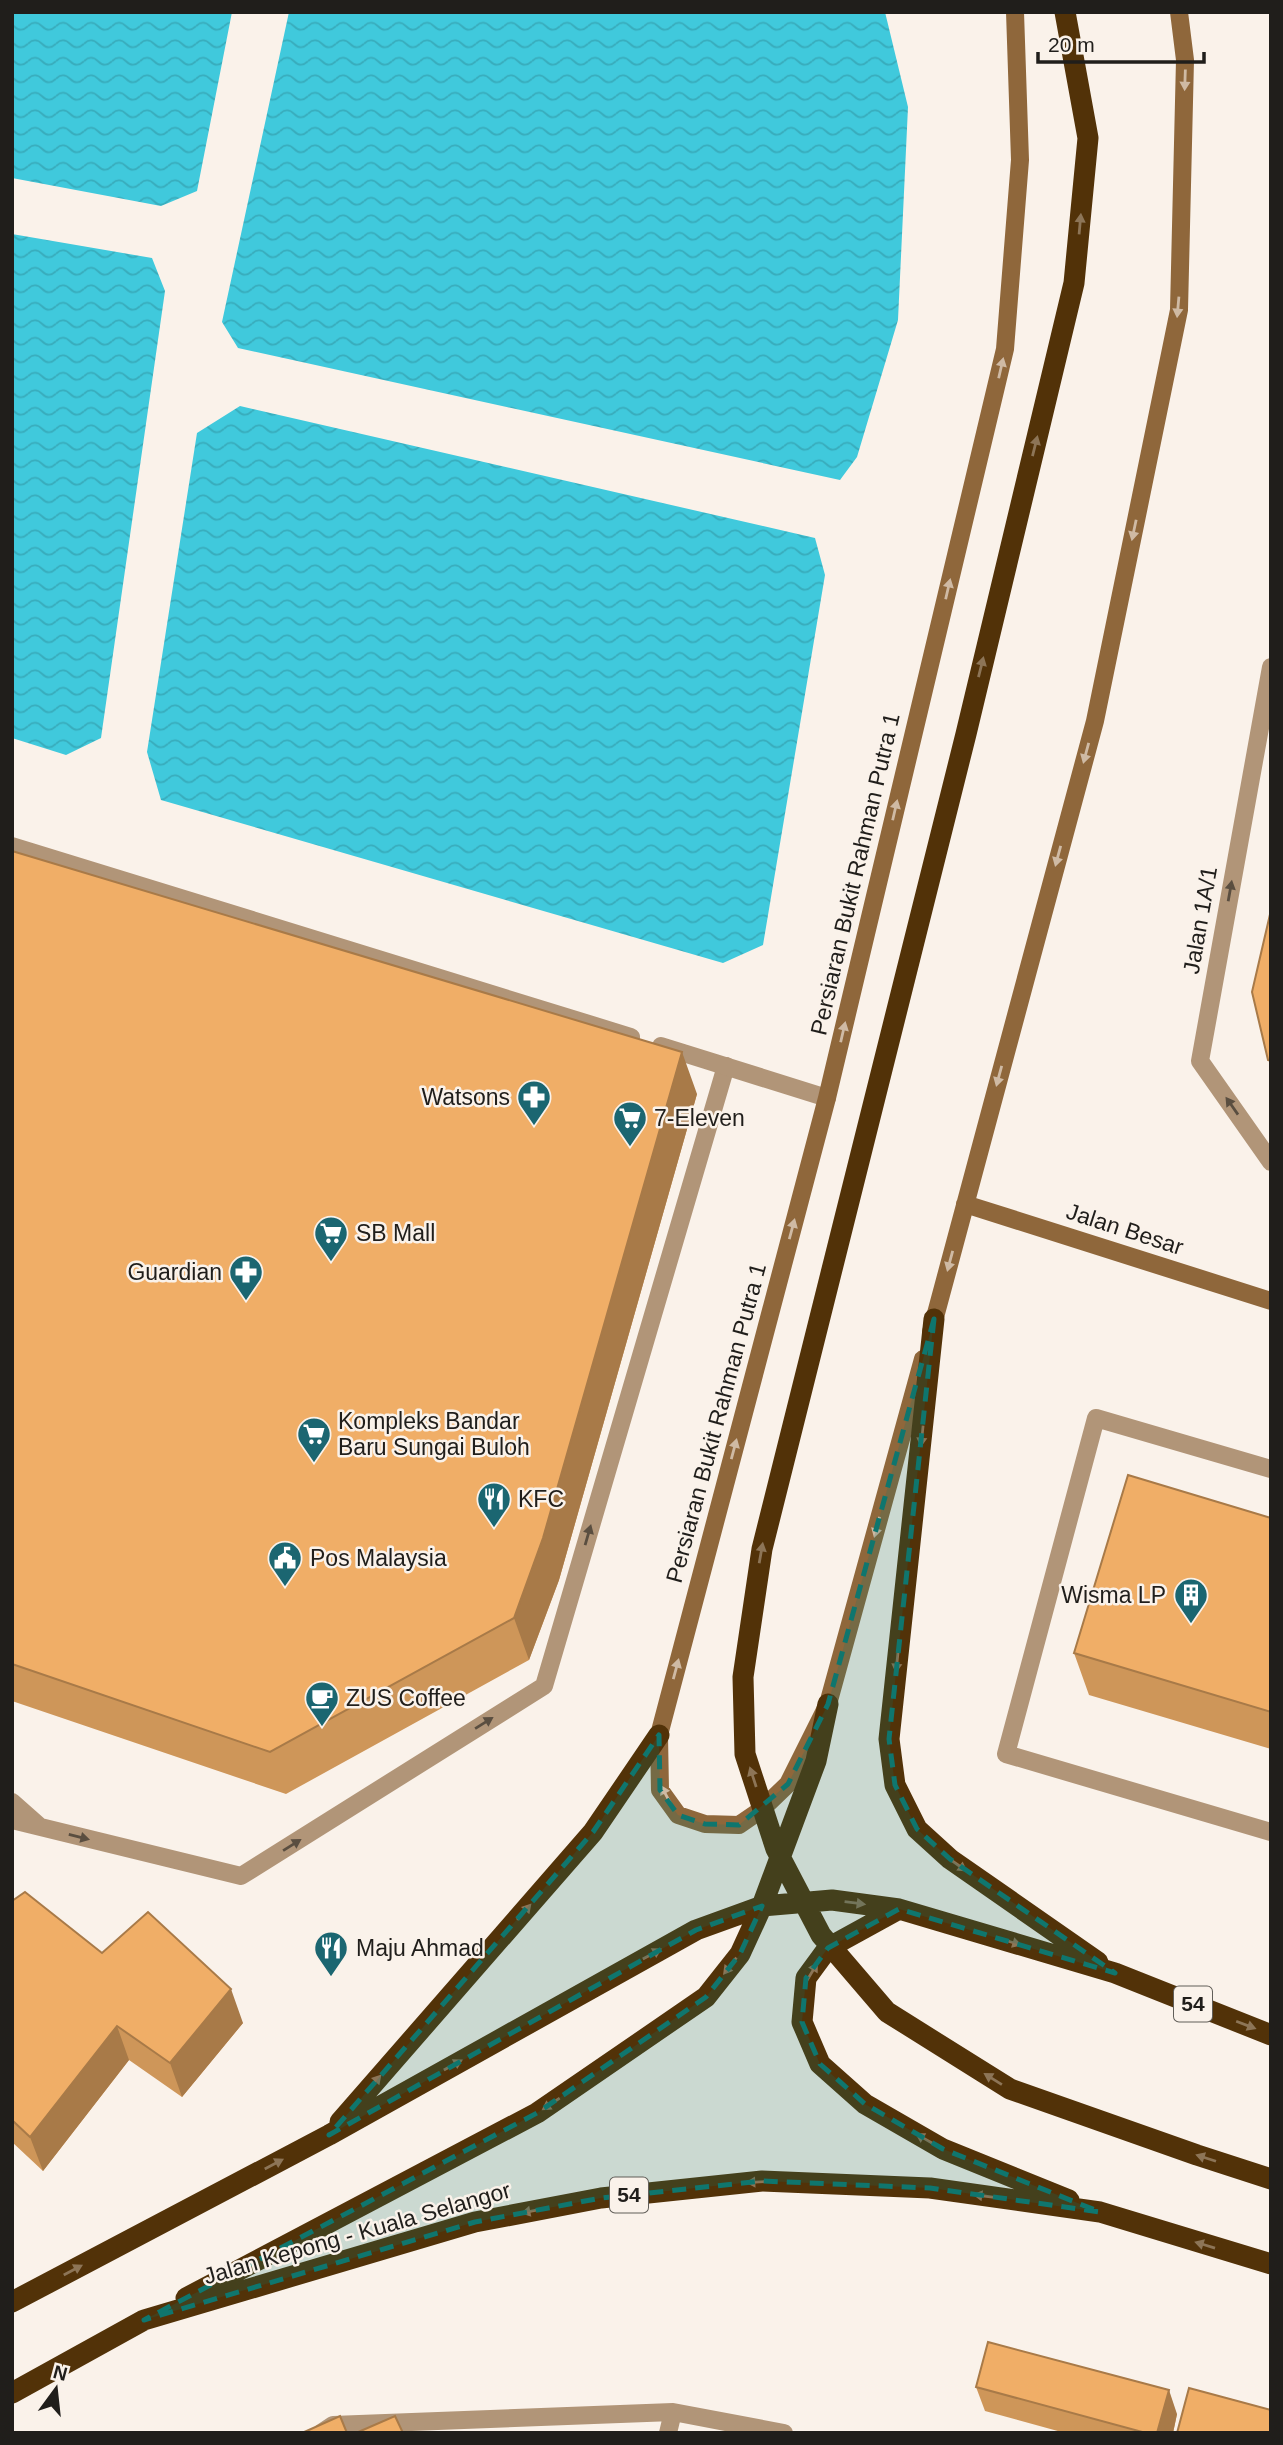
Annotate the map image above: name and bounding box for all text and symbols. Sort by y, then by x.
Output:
scale bar [1038,21,1204,65]
text: 20 m [1048,33,1095,56]
one-way arrow [1179,69,1190,91]
one-way arrow [1074,212,1085,234]
one-way arrow [1172,297,1183,319]
one-way arrow [996,357,1007,379]
one-way arrow [1029,435,1040,457]
one-way arrow [1128,519,1139,541]
one-way arrow [943,578,954,600]
one-way arrow [976,656,987,678]
street label: Persiaran Bukit Rahman Putra 1 [805,710,905,1038]
one-way arrow [1080,742,1091,764]
one-way arrow [890,799,901,821]
one-way arrow [1052,845,1063,867]
street label: Jalan 1A/1 [1178,864,1222,976]
one-way arrow [1225,880,1236,902]
one-way arrow [837,1020,848,1042]
one-way arrow [994,1065,1004,1086]
pharmacy icon: Watsons [515,1078,553,1127]
place label: Watsons [421,1084,510,1110]
one-way arrow [1225,1097,1239,1115]
supermarket icon: 7-Eleven [611,1099,649,1148]
place label: 7-Eleven [654,1105,745,1131]
street label: Jalan Besar [1063,1198,1187,1260]
supermarket icon: SB Mall [312,1214,350,1263]
one-way arrow [787,1218,798,1240]
place label: SB Mall [356,1220,435,1246]
one-way arrow [944,1251,954,1272]
pharmacy icon: Guardian [227,1253,265,1302]
place label: Guardian [127,1259,222,1285]
street label: Persiaran Bukit Rahman Putra 1 [661,1260,771,1586]
place label: Kompleks Bandar Baru Sungai Buloh [338,1408,530,1460]
supermarket icon: Kompleks Bandar Baru Sungai Buloh [295,1415,333,1464]
one-way arrow [916,1425,927,1447]
one-way arrow [729,1438,740,1460]
restaurant icon: KFC [475,1480,513,1529]
place label: KFC [518,1486,564,1512]
one-way arrow [871,1517,881,1538]
one-way arrow [584,1524,594,1545]
public building icon: Pos Malaysia [266,1539,304,1588]
one-way arrow [756,1541,767,1563]
place label: Pos Malaysia [310,1545,447,1571]
building icon: Wisma LP [1172,1576,1210,1625]
place label: Wisma LP [1061,1582,1166,1608]
one-way arrow [891,1651,902,1673]
one-way arrow [671,1658,682,1680]
cafe icon: ZUS Coffee [303,1679,341,1728]
place label: ZUS Coffee [346,1685,466,1711]
one-way arrow [475,1717,494,1730]
one-way arrow [747,1767,757,1788]
one-way arrow [660,1785,672,1805]
one-way arrow [68,1832,90,1843]
one-way arrow [282,1838,302,1851]
one-way arrow [949,1858,967,1872]
one-way arrow [844,1898,866,1909]
one-way arrow [516,1903,531,1920]
restaurant icon: Maju Ahmad [312,1929,350,1978]
place label: Maju Ahmad [356,1935,484,1961]
one-way arrow [1001,1938,1022,1948]
one-way arrow [642,1948,661,1960]
one-way arrow [723,1957,738,1975]
one-way arrow [806,1962,818,1981]
road number: 54 [1174,1986,1212,2022]
one-way arrow [1236,2020,1257,2031]
one-way arrow [443,2059,463,2071]
one-way arrow [983,2072,1003,2085]
one-way arrow [366,2074,382,2092]
one-way arrow [542,2097,560,2111]
one-way arrow [915,2132,934,2145]
one-way arrow [1195,2152,1216,2163]
one-way arrow [264,2158,284,2170]
street label: Jalan Kepong - Kuala Selangor [200,2177,514,2289]
one-way arrow [746,2177,768,2188]
road number: 54 [610,2178,648,2212]
one-way arrow [973,2190,995,2201]
one-way arrow [521,2206,543,2217]
one-way arrow [1195,2239,1216,2249]
one-way arrow [63,2265,83,2277]
north arrow [21,2354,91,2424]
text: N [51,2361,70,2385]

